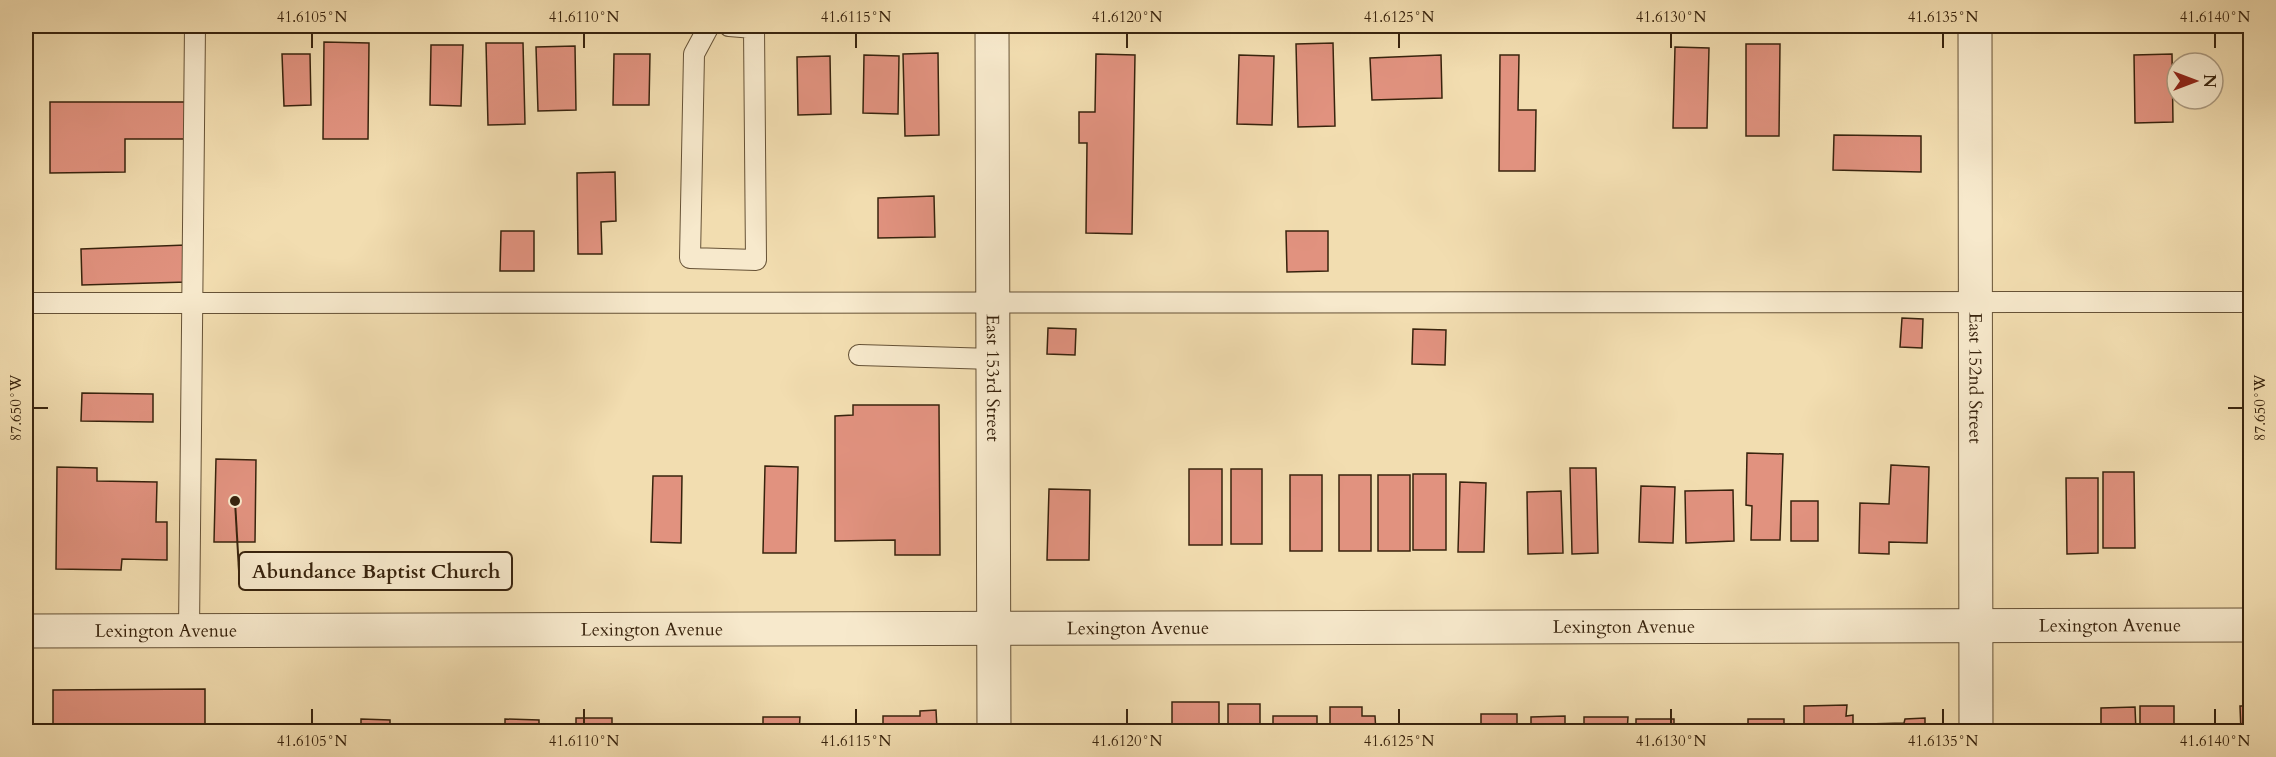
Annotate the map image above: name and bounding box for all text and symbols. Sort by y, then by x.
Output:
text: 41.6105°N [277,7,347,27]
text: 41.6110°N [549,7,619,27]
text: 41.6115°N [821,7,891,27]
text: 41.6120°N [1092,7,1162,27]
text: 41.6125°N [1364,7,1434,27]
text: 41.6130°N [1636,7,1706,27]
text: 41.6135°N [1908,7,1978,27]
text: 41.6140°N [2180,7,2250,27]
north arrow [2165,51,2225,111]
text: N [2198,74,2220,88]
street label: East 152nd Street [1963,312,1988,444]
street label: East 153rd Street [980,314,1006,442]
text: 87.650°W [6,374,26,441]
text: 87.650°W [2250,374,2270,441]
callout: Abundance Baptist Church [239,552,512,590]
text: Abundance Baptist Church [252,558,501,585]
street label: Lexington Avenue [2039,613,2181,638]
street label: Lexington Avenue [1553,614,1695,639]
street label: Lexington Avenue [1067,615,1209,641]
street label: Lexington Avenue [581,617,723,642]
street label: Lexington Avenue [95,618,237,643]
text: 41.6105°N [277,731,347,751]
text: 41.6110°N [549,731,619,751]
text: 41.6115°N [821,731,891,751]
text: 41.6120°N [1092,731,1162,751]
text: 41.6125°N [1364,731,1434,751]
text: 41.6130°N [1636,731,1706,751]
text: 41.6135°N [1908,731,1978,751]
text: 41.6140°N [2180,731,2250,751]

